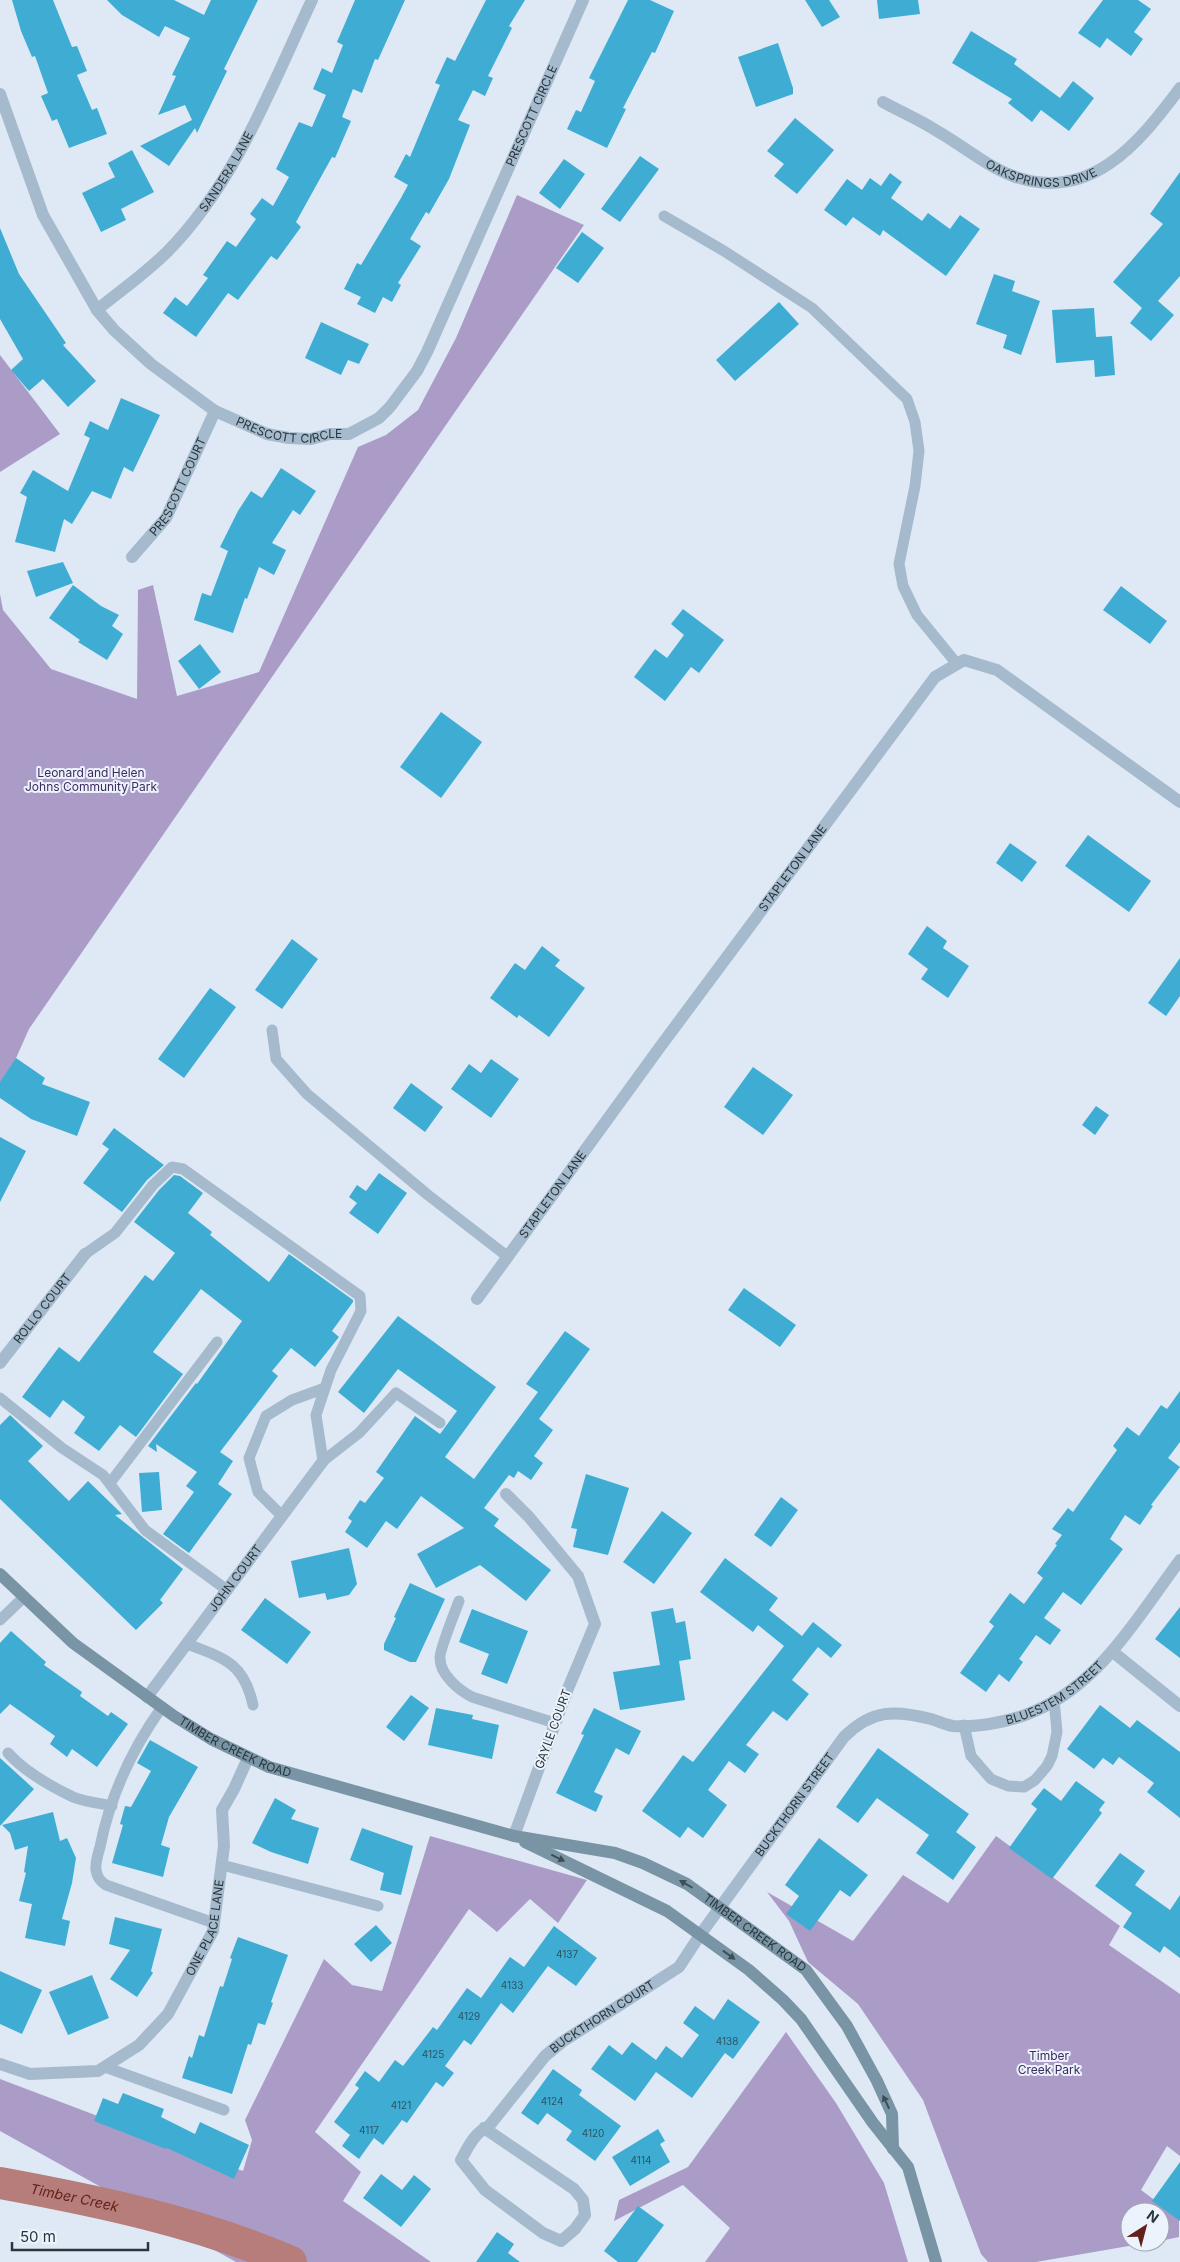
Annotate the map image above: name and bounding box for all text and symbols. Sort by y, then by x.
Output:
street label: PRESCOTT CIRCLE [502,62,560,168]
street label: SANDERA LANE [196,129,256,215]
street label: OAKSPRINGS DRIVE [983,156,1099,190]
street label: PRESCOTT CIRCLE [234,413,342,446]
street label: PRESCOTT COURT [146,435,209,539]
park label: Leonard and Helen Johns Community Park [25,765,157,794]
street label: STAPLETON LANE [755,822,830,915]
street label: STAPLETON LANE [516,1148,589,1241]
street label: ROLLO COURT [10,1270,74,1346]
street label: JOHN COURT [205,1541,265,1615]
street label: BLUESTEM STREET [1004,1657,1107,1727]
street label: GAYLE COURT [531,1687,574,1771]
street label: TIMBER CREEK ROAD [176,1713,293,1780]
street label: BUCKTHORN STREET [752,1749,837,1859]
one-way arrow [551,1854,565,1862]
street label: ONE PLACE LANE [182,1879,227,1978]
one-way arrow [679,1879,692,1888]
street label: TIMBER CREEK ROAD [700,1890,810,1975]
house number: 4137 [556,1948,578,1960]
one-way arrow [722,1950,736,1960]
street label: BUCKTHORN COURT [546,1977,657,2056]
house number: 4133 [501,1979,523,1991]
house number: 4129 [458,2010,480,2022]
house number: 4138 [716,2035,738,2047]
house number: 4125 [422,2048,444,2060]
park label: Timber Creek Park [1018,2048,1081,2077]
house number: 4124 [541,2095,563,2107]
one-way arrow [882,2095,890,2109]
house number: 4121 [391,2099,411,2111]
house number: 4117 [359,2124,379,2136]
house number: 4120 [582,2127,604,2139]
house number: 4114 [631,2154,651,2166]
water label: Timber Creek [29,2180,121,2215]
north arrow [1120,2202,1170,2252]
text: N [1144,2206,1162,2226]
scale bar [12,2220,149,2252]
text: 50 m [20,2227,56,2246]

